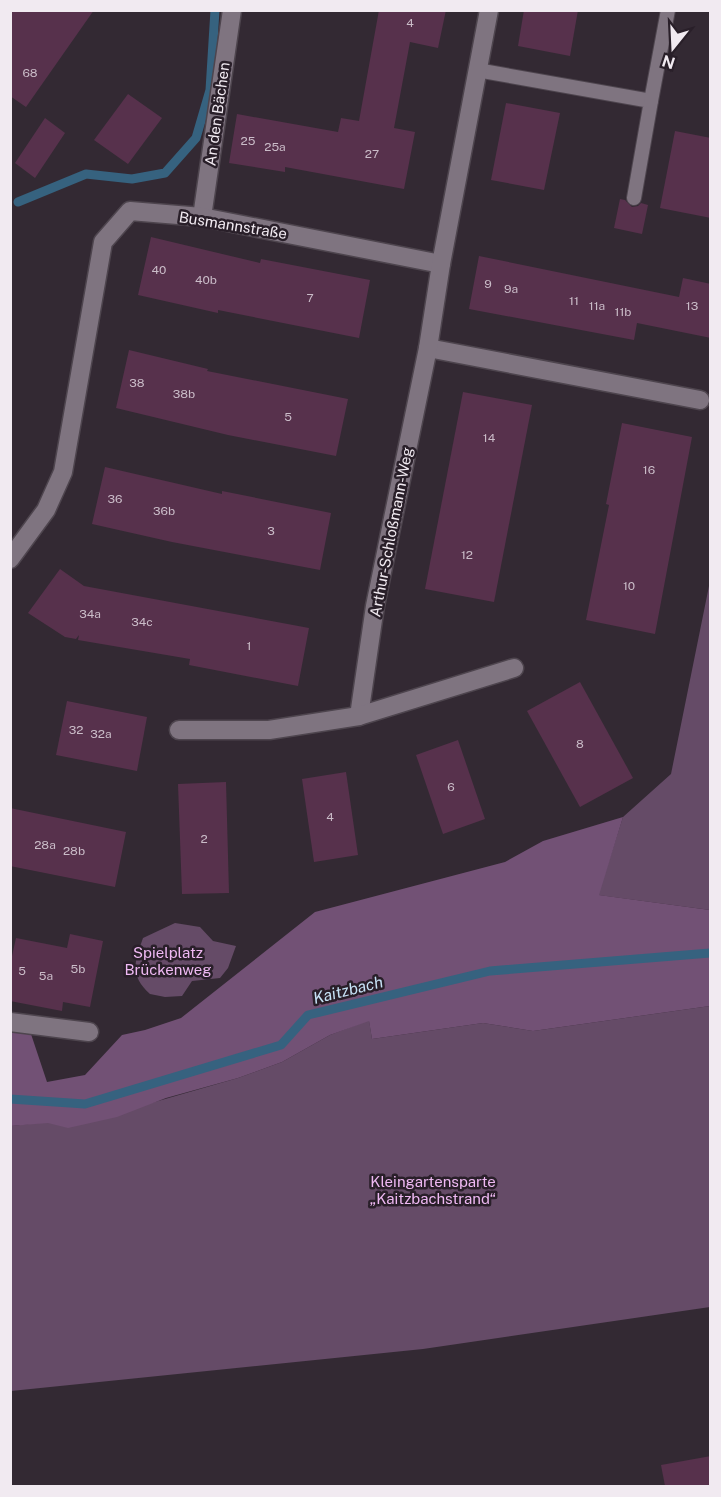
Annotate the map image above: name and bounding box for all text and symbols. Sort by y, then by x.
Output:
house number: 4 [406,16,414,30]
north arrow [643,18,703,78]
text: N [660,51,677,73]
street label: An den Bächen [201,61,233,167]
house number: 68 [22,66,38,80]
house number: 25 [241,134,256,148]
house number: 25a [264,140,286,154]
house number: 27 [365,147,379,161]
street label: Busmannstraße [178,208,288,242]
house number: 40 [152,263,166,277]
house number: 40b [195,273,217,287]
house number: 9 [484,277,492,291]
house number: 9a [504,282,518,296]
house number: 7 [306,291,314,305]
house number: 11 [569,294,579,308]
house number: 11a [589,299,605,313]
house number: 13 [686,299,698,313]
house number: 11b [615,305,631,319]
house number: 38 [129,376,145,390]
house number: 38b [173,387,195,401]
house number: 5 [284,410,292,424]
house number: 14 [483,431,496,445]
street label: Arthur-Schloßmann-Weg [366,446,416,618]
house number: 16 [643,463,655,477]
house number: 36 [108,492,122,506]
house number: 36b [153,504,175,518]
house number: 3 [267,524,275,538]
house number: 12 [461,548,473,562]
house number: 10 [623,579,635,593]
house number: 34a [79,607,101,621]
house number: 34c [131,615,153,629]
house number: 1 [247,639,251,653]
house number: 32 [69,723,83,737]
house number: 32a [90,727,112,741]
house number: 8 [576,737,584,751]
house number: 6 [447,780,455,794]
house number: 4 [326,810,334,824]
house number: 2 [200,832,208,846]
house number: 28a [34,838,56,852]
house number: 28b [63,844,85,858]
park label: Spielplatz Brückenweg [125,944,212,978]
house number: 5b [71,962,85,976]
house number: 5 [18,964,26,978]
house number: 5a [39,969,53,983]
water label: Kaitzbach [311,972,385,1008]
park label: Kleingartensparte „Kaitzbachstrand“ [370,1173,496,1207]

